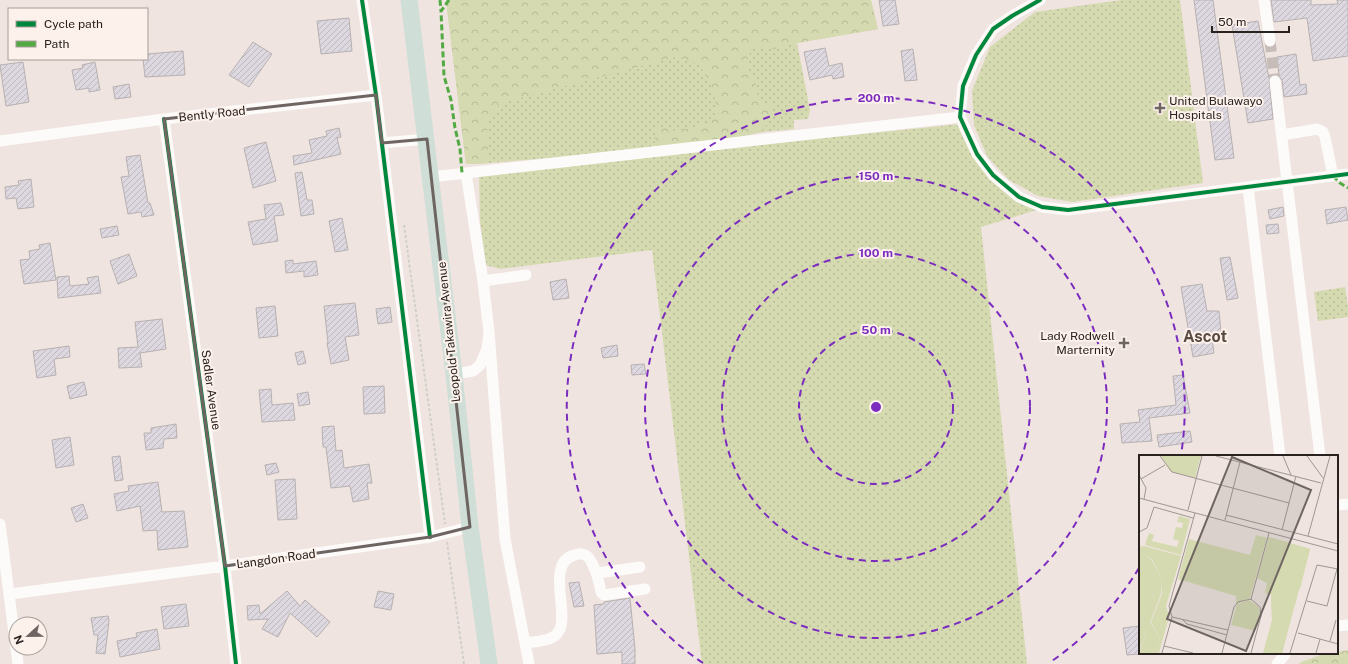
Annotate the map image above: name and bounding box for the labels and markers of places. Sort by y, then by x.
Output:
place label: United Bulawayo Hospitals [1169,94,1263,122]
marker: United Bulawayo Hospitals [1154,102,1166,114]
place label: Lady Rodwell Marternity [1040,329,1116,357]
marker: Lady Rodwell Marternity [1118,337,1130,349]
centre of rings [869,400,883,414]

